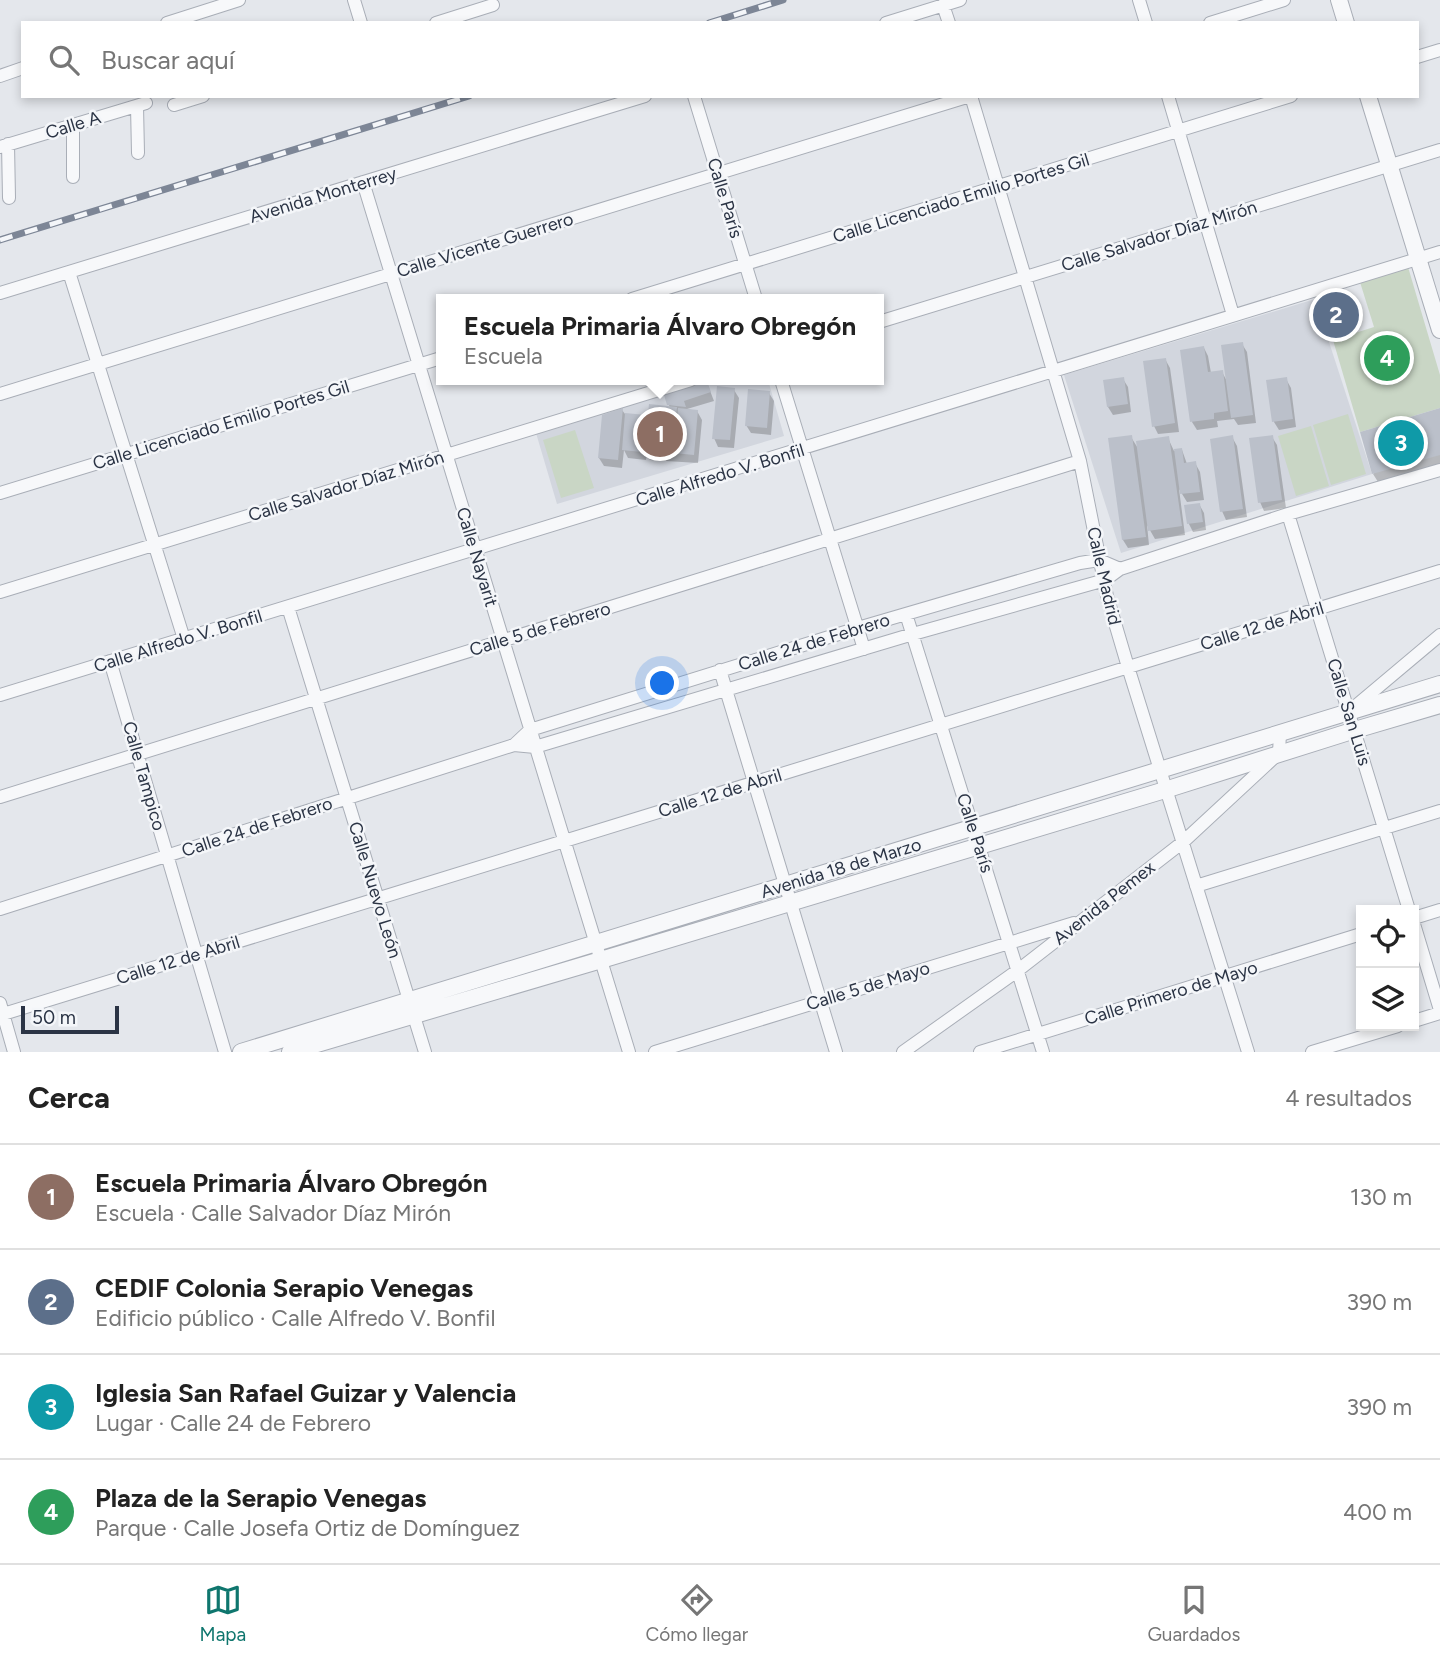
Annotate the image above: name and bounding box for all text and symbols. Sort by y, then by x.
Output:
search box [21,21,1419,98]
icon: search [45,41,83,79]
text: Buscar aquí [101,44,235,76]
street label: Calle A [43,106,103,144]
street label: Calle Licenciado Emilio Portes Gil [830,148,1092,248]
street label: Calle París [702,155,748,241]
street label: Avenida Monterrey [247,162,400,228]
street label: Calle Salvador Díaz Mirón [1059,196,1259,276]
street label: Calle Vicente Guerrero [394,208,576,282]
pin: 2 [1313,289,1359,341]
popup [436,294,884,385]
text: Escuela Primaria Álvaro Obregón [464,310,856,342]
pin: 4 [1364,332,1410,384]
text: Escuela [464,342,543,370]
street label: Calle Licenciado Emilio Portes Gil [90,375,352,475]
pin: 1 [637,408,683,460]
pin: 3 [1378,417,1424,469]
street label: Calle Alfredo V. Bonfil [633,439,807,511]
street label: Calle Salvador Díaz Mirón [246,446,446,526]
street label: Calle Nayarit [451,505,503,610]
street label: Calle Madrid [1082,525,1126,627]
street label: Calle 5 de Febrero [467,597,613,661]
street label: Calle 12 de Abril [1198,597,1326,655]
street label: Calle Alfredo V. Bonfil [91,605,265,677]
street label: Calle 24 de Febrero [736,608,892,676]
street label: Calle San Luis [1322,656,1376,768]
your location [645,666,679,700]
street label: Calle Tampico [118,719,170,833]
street label: Calle 12 de Abril [656,764,784,822]
street label: Calle París [952,790,998,876]
street label: Calle 24 de Febrero [179,792,335,862]
street label: Calle Nuevo León [344,819,406,961]
street label: Avenida 18 de Marzo [758,833,924,903]
street label: Avenida Pemex [1049,856,1160,950]
map controls [1356,905,1419,1031]
button: locate [1356,905,1419,968]
street label: Calle 12 de Abril [114,931,242,989]
street label: Calle Primero de Mayo [1082,956,1260,1030]
street label: Calle 5 de Mayo [804,957,932,1015]
button: layers [1356,968,1419,1031]
scale bar [21,1003,119,1035]
text: 50 m [32,1006,76,1029]
text: Cerca [28,1079,110,1116]
text: 4 resultados [1285,1084,1412,1112]
text: Escuela Primaria Álvaro Obregón [95,1167,488,1199]
text: 1 [46,1183,56,1211]
text: 130 m [1350,1183,1412,1211]
text: Escuela · Calle Salvador Díaz Mirón [95,1199,451,1227]
text: CEDIF Colonia Serapio Venegas [95,1272,473,1304]
text: 2 [44,1288,58,1316]
text: 390 m [1346,1288,1412,1316]
text: Edificio público · Calle Alfredo V. Bonfil [95,1304,495,1332]
text: Iglesia San Rafael Guizar y Valencia [95,1377,516,1409]
text: 3 [45,1393,57,1421]
text: 390 m [1346,1393,1412,1421]
text: Lugar · Calle 24 de Febrero [95,1409,371,1437]
text: Plaza de la Serapio Venegas [95,1482,426,1514]
text: 4 [44,1498,58,1526]
text: 400 m [1343,1498,1412,1526]
text: Parque · Calle Josefa Ortiz de Domínguez [95,1514,520,1542]
tab: Mapa [200,1581,246,1646]
tab: Cómo llegar [646,1581,748,1646]
tab: Guardados [1147,1581,1240,1646]

